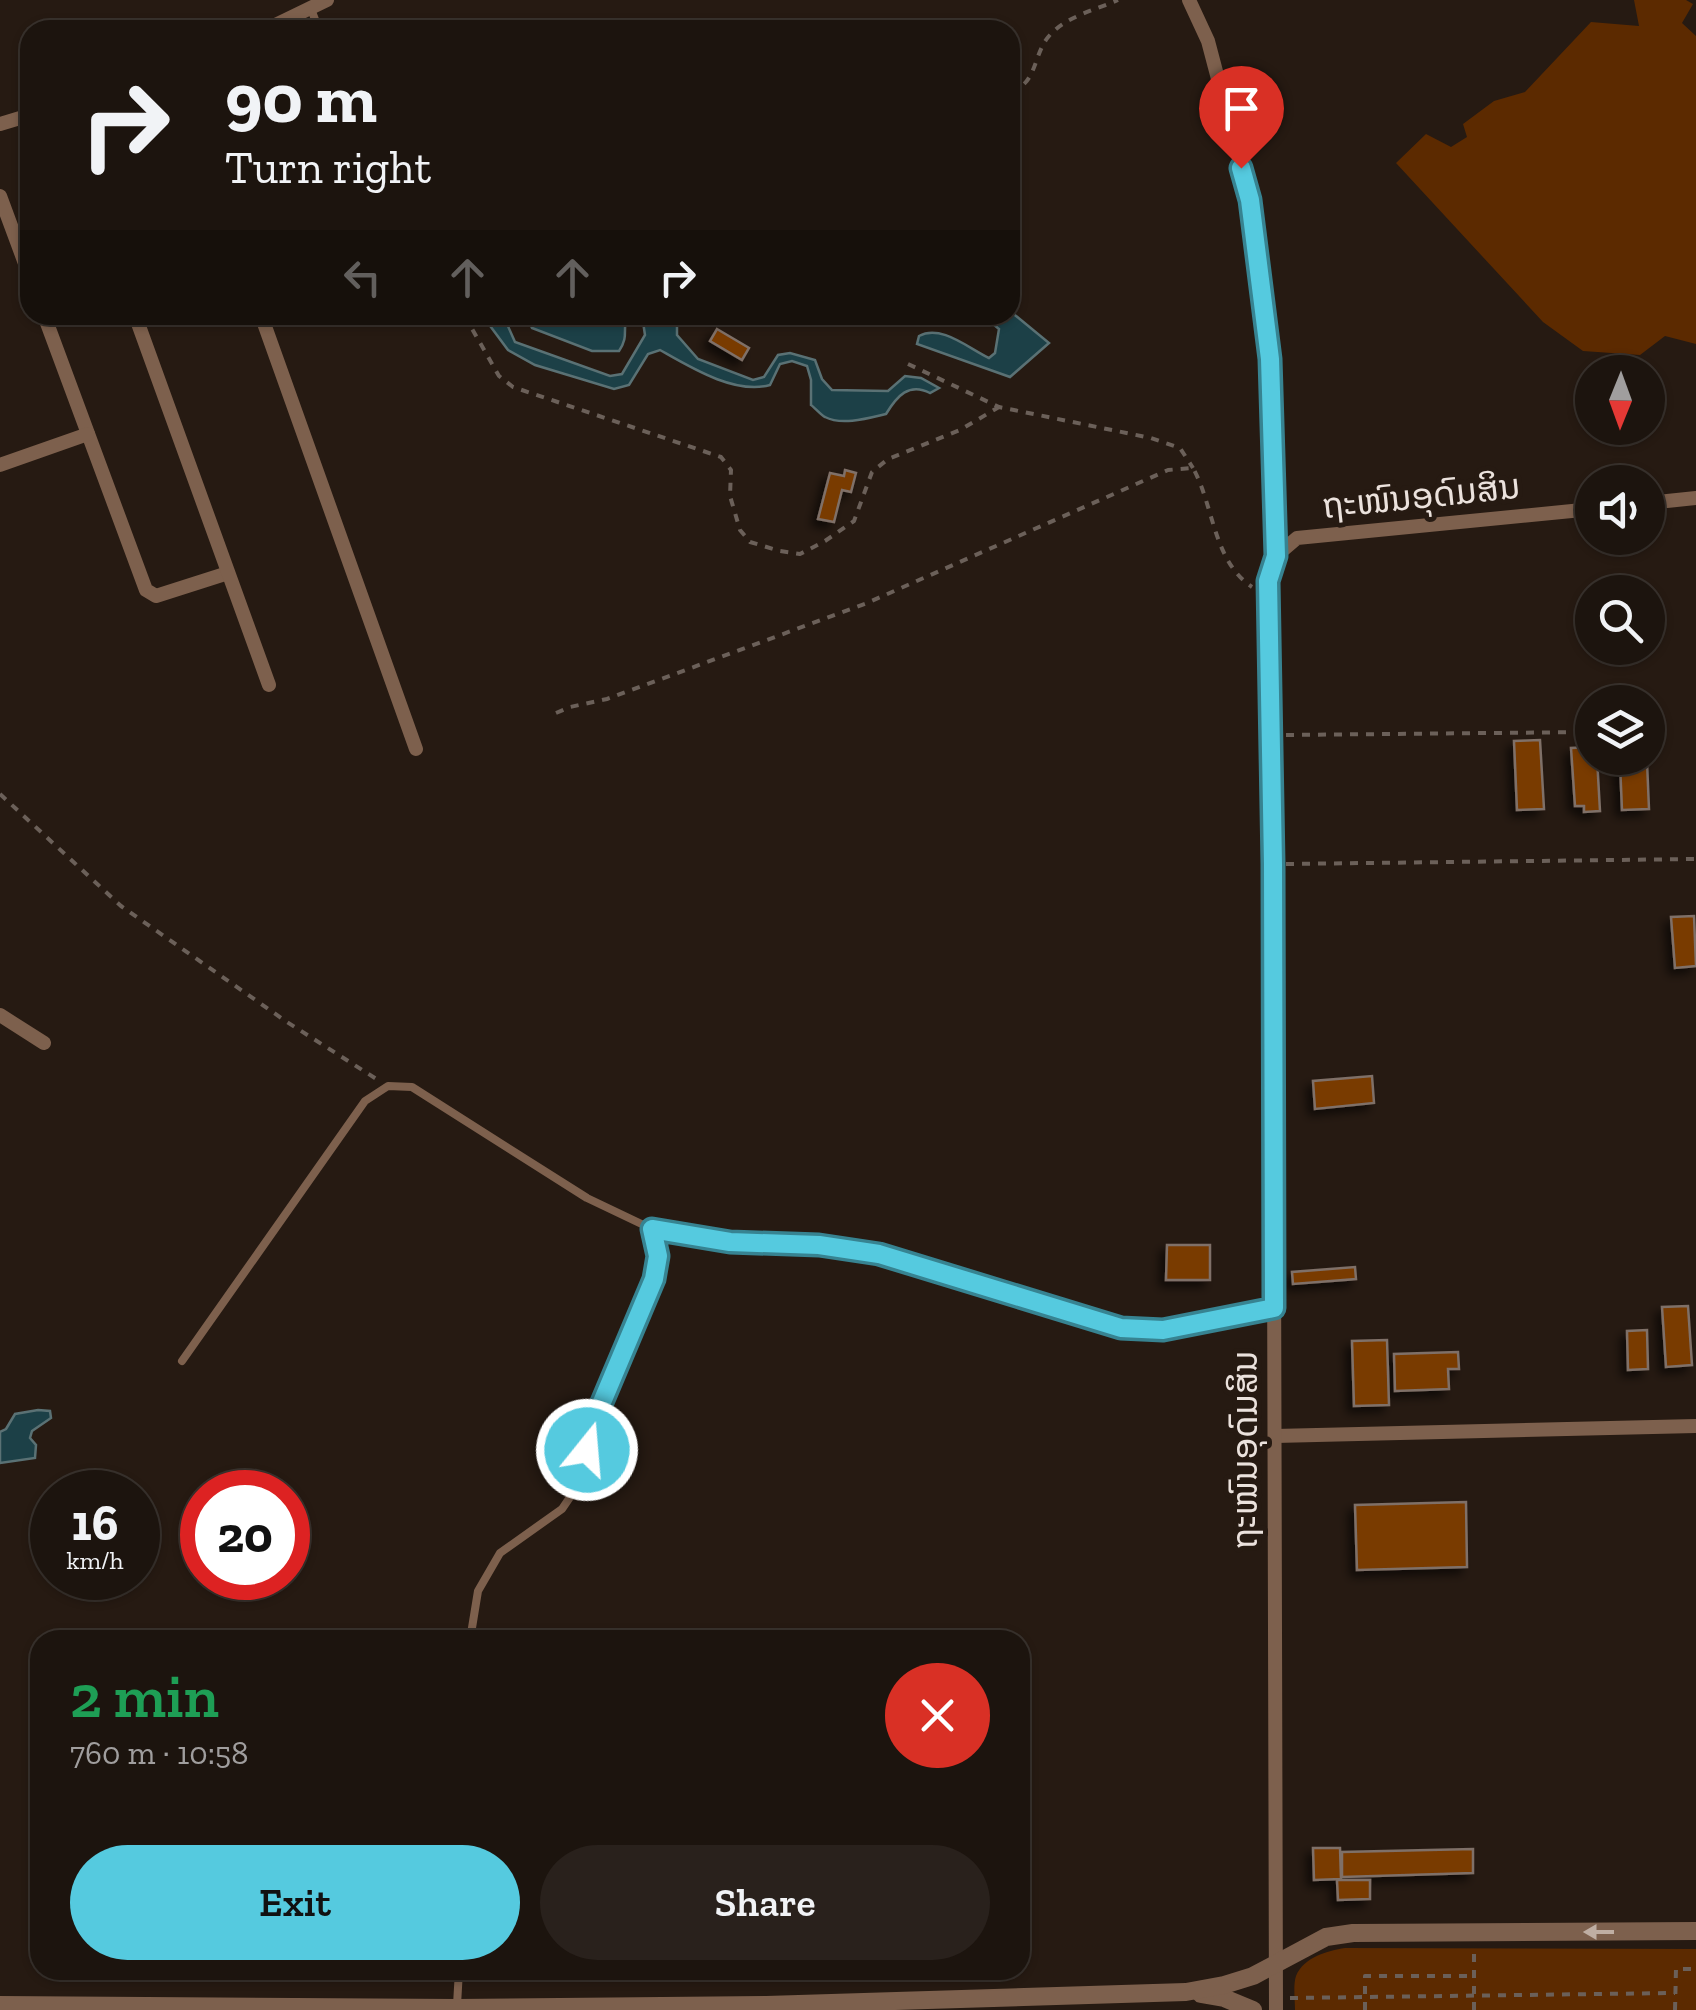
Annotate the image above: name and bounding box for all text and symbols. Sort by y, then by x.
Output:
text: 90 m [225,56,377,140]
icon: right [60,60,190,190]
pin [1199,66,1284,169]
icon: arrive [1214,81,1269,136]
text: Turn right [225,141,431,195]
icon: left [335,250,390,305]
icon: ahead [440,250,495,305]
icon: ahead [545,250,600,305]
icon: right [650,250,705,305]
north arrow [1575,355,1665,445]
map controls [1575,355,1665,775]
street label: ຖະໜົນອຸດົມສິນ [1320,465,1522,528]
button: sound [1575,465,1665,555]
button: search [1575,575,1665,665]
button: layers [1575,685,1665,775]
street label: ຖະໜົນອຸດົມສິນ [1224,1350,1267,1550]
position arrow [535,1398,639,1502]
speed limit sign: 20 [180,1470,310,1600]
text: 16 [72,1493,119,1553]
text: km/h [66,1545,124,1575]
text: 2 min [70,1660,219,1732]
button: close [885,1663,990,1768]
text: 760 m · 10:58 [70,1734,248,1772]
button: Exit [70,1845,520,1960]
button: Share [540,1845,990,1960]
one-way arrow [1582,1924,1614,1940]

